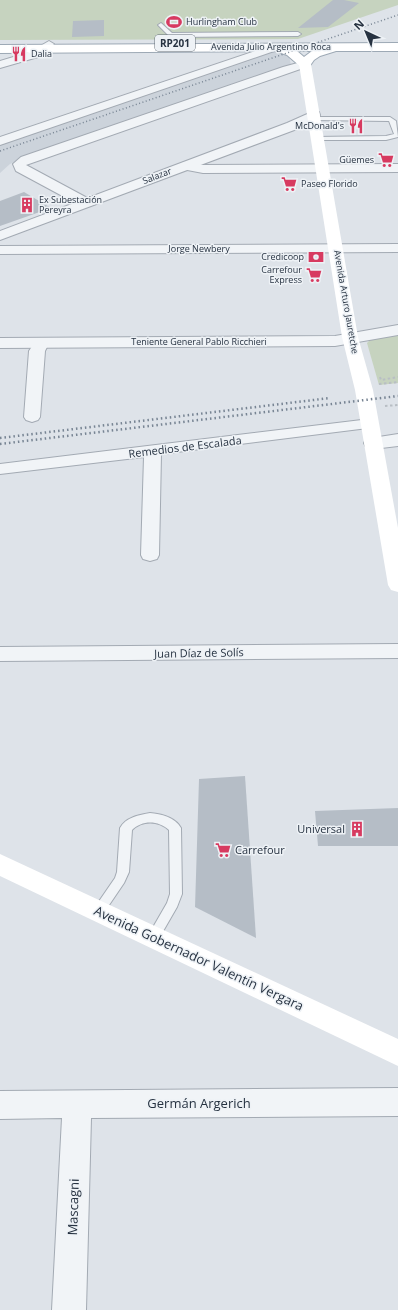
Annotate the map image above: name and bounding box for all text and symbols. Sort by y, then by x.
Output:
north arrow [346,12,386,52]
sports icon: Hurlingham Club [165,13,183,31]
place label: Hurlingham Club [186,15,257,28]
text: N [350,16,367,33]
road number: RP201 [155,35,195,51]
street label: Avenida Julio Argentino Roca [211,40,331,53]
restaurant icon: Dalia [10,45,28,63]
place label: Dalia [31,47,52,60]
restaurant icon: McDonald's [347,117,365,135]
place label: McDonald's [295,119,344,132]
supermarket icon: Güemes [377,151,395,169]
place label: Güemes [339,153,374,166]
street label: Salazar [140,164,174,187]
supermarket icon: Paseo Florido [280,175,298,193]
place label: Paseo Florido [301,177,358,190]
place label: Ex Subestación Pereyra [39,193,102,216]
building icon: Ex Subestación Pereyra [18,196,36,214]
street label: Jorge Newbery [167,242,230,255]
bank icon: Credicoop [307,248,325,266]
street label: Avenida Arturo Jauretche [331,249,362,355]
place label: Credicoop [261,250,304,263]
place label: Carrefour Express [261,263,302,286]
supermarket icon: Carrefour Express [305,266,323,284]
street label: Teniente General Pablo Ricchieri [131,335,267,348]
street label: Remedios de Escalada [128,432,242,461]
street label: Juan Díaz de Solís [153,644,244,661]
building icon: Universal [348,820,366,838]
place label: Universal [297,821,345,836]
supermarket icon: Carrefour [214,841,232,859]
place label: Carrefour [235,842,285,857]
street label: Avenida Gobernador Valentín Vergara [91,901,307,1015]
street label: Germán Argerich [147,1094,251,1112]
street label: Mascagni [63,1178,83,1236]

